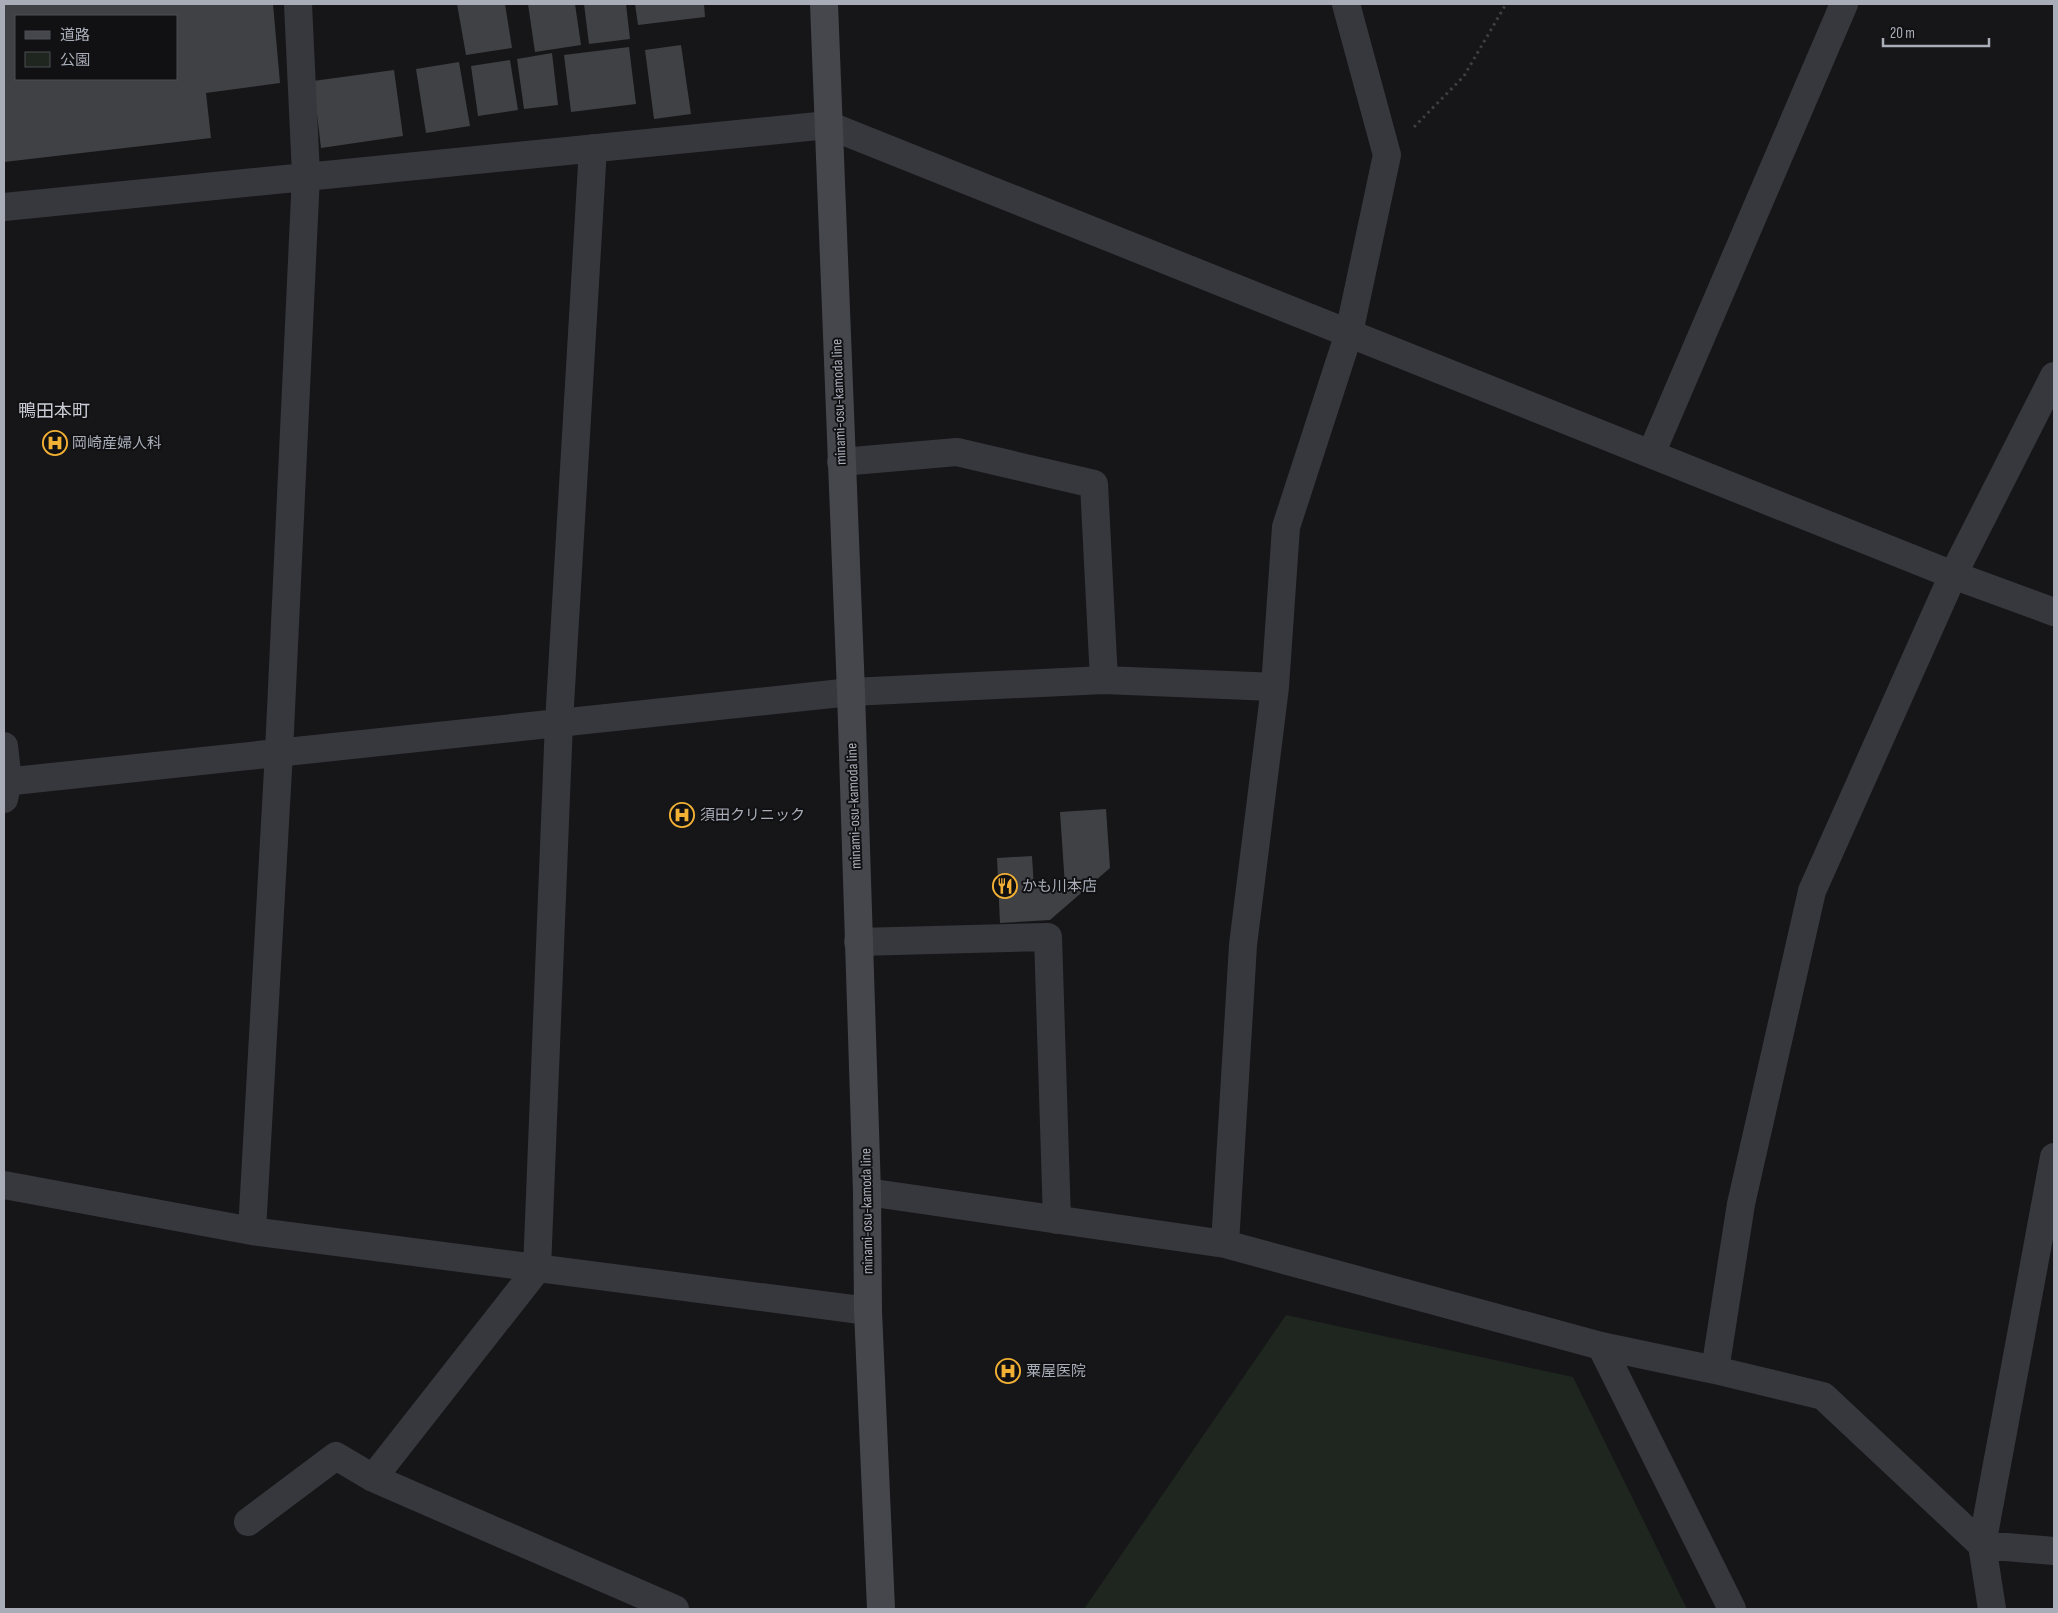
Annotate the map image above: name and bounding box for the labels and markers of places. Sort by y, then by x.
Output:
hospital icon: 岡崎産婦人科 [42,430,68,456]
place label: 岡崎産婦人科 [72,434,162,453]
hospital icon: 須田クリニック [669,802,695,828]
place label: 須田クリニック [700,806,805,825]
restaurant icon: かも川本店 [992,873,1018,899]
place label: かも川本店 [1022,877,1097,896]
hospital icon: 粟屋医院 [995,1358,1021,1384]
place label: 粟屋医院 [1026,1362,1086,1381]

